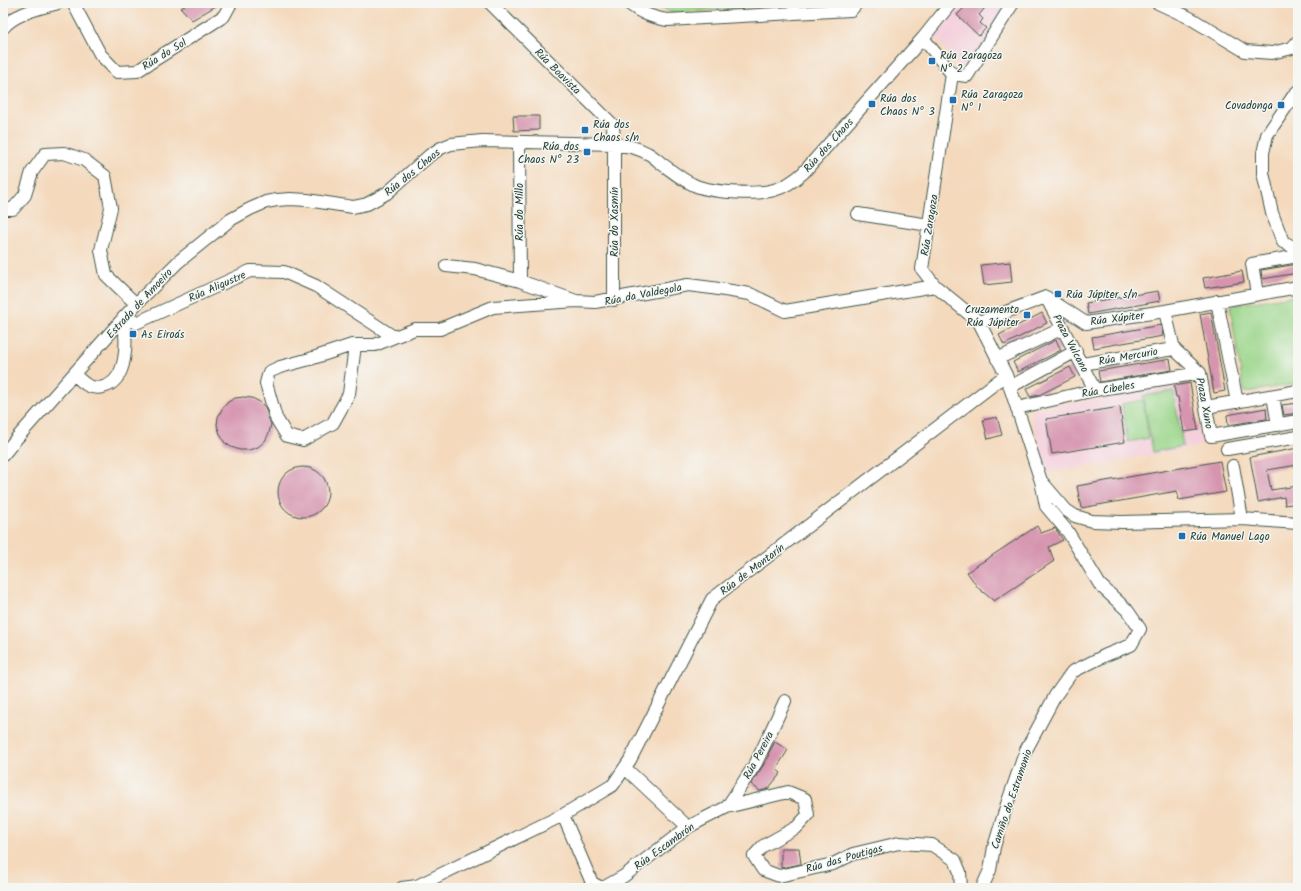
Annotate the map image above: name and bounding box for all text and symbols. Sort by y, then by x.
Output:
street label: Rúa do Sol [139,34,191,76]
street label: Rúa Boavista [530,44,585,99]
place label: Rúa Zaragoza Nº 2 [940,47,1002,78]
marker: Rúa Zaragoza Nº 2 [927,56,937,66]
place label: Rúa Zaragoza Nº 1 [961,86,1023,117]
place label: Rúa dos Chaos Nº 3 [880,90,935,121]
marker: Rúa Zaragoza Nº 1 [948,95,958,105]
place label: Covadonga [1225,97,1273,115]
marker: Rúa dos Chaos Nº 3 [867,99,877,109]
marker: Covadonga [1276,100,1286,110]
street label: Rúa dos Chaos [799,114,858,177]
place label: Rúa dos Chaos s/n [593,116,639,147]
marker: Rúa dos Chaos s/n [580,125,590,135]
place label: Rúa dos Chaos Nº 23 [518,138,579,169]
street label: Rúa dos Chaos [380,144,445,201]
marker: Rúa dos Chaos Nº 23 [582,147,592,157]
street label: Rúa do Millo [511,183,529,241]
street label: Rúa do Xasmín [606,187,624,257]
street label: Rúa Zaragoza [916,193,944,257]
street label: Estrada de Amoeiro [102,264,177,343]
street label: Rúa Aligustre [186,266,249,308]
street label: Rúa da Valdegola [603,279,683,311]
place label: Rúa Júpiter s/n [1066,286,1137,304]
marker: Rúa Júpiter s/n [1053,289,1063,299]
place label: Cruzamento Rúa Júpiter [965,301,1020,332]
street label: Rúa Xúpiter [1089,307,1146,331]
marker: Cruzamento Rúa Júpiter [1022,310,1032,320]
street label: Praza Vulcano [1047,311,1093,376]
place label: As Eiroás [141,326,185,344]
marker: As Eiroás [128,329,138,339]
street label: Rúa Mercurio [1097,343,1159,371]
street label: Rúa Cibeles [1080,376,1136,403]
street label: Praza Xuno [1190,376,1218,431]
place label: Rúa Manuel Lago [1190,528,1270,546]
marker: Rúa Manuel Lago [1177,531,1187,541]
street label: Rúa de Montarín [716,539,789,600]
street label: Rúa Pereira [739,728,779,783]
street label: Camiño do Estramonio [986,747,1037,852]
street label: Rúa Escambrón [630,818,699,875]
street label: Rúa das Poutigas [804,839,885,879]

